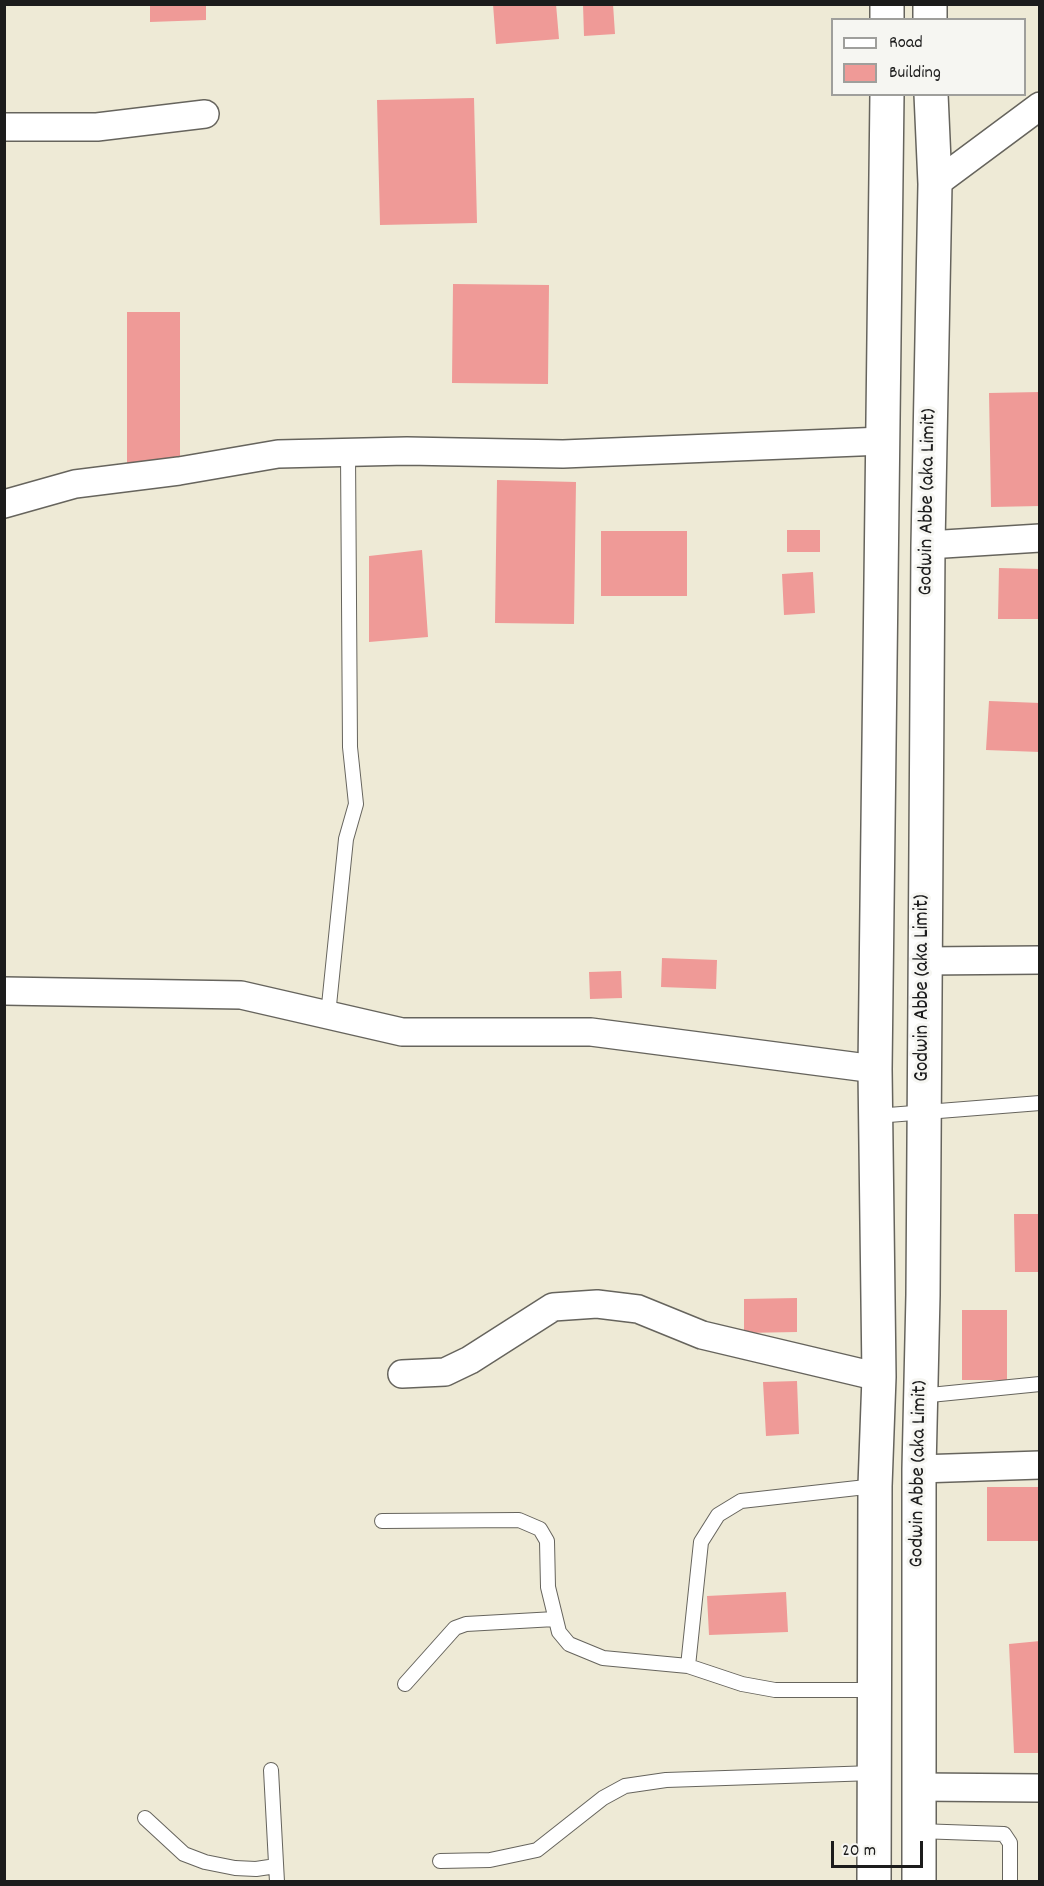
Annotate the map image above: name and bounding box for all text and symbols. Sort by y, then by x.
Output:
legend [831,18,1026,96]
text: Road [889,31,923,56]
text: Building [889,61,941,86]
street label: Godwin Abbe (aka Limit) [915,408,943,596]
street label: Godwin Abbe (aka Limit) [911,894,937,1082]
street label: Godwin Abbe (aka Limit) [906,1380,934,1568]
scale bar [834,1829,926,1867]
text: 20 m [842,1839,876,1864]

